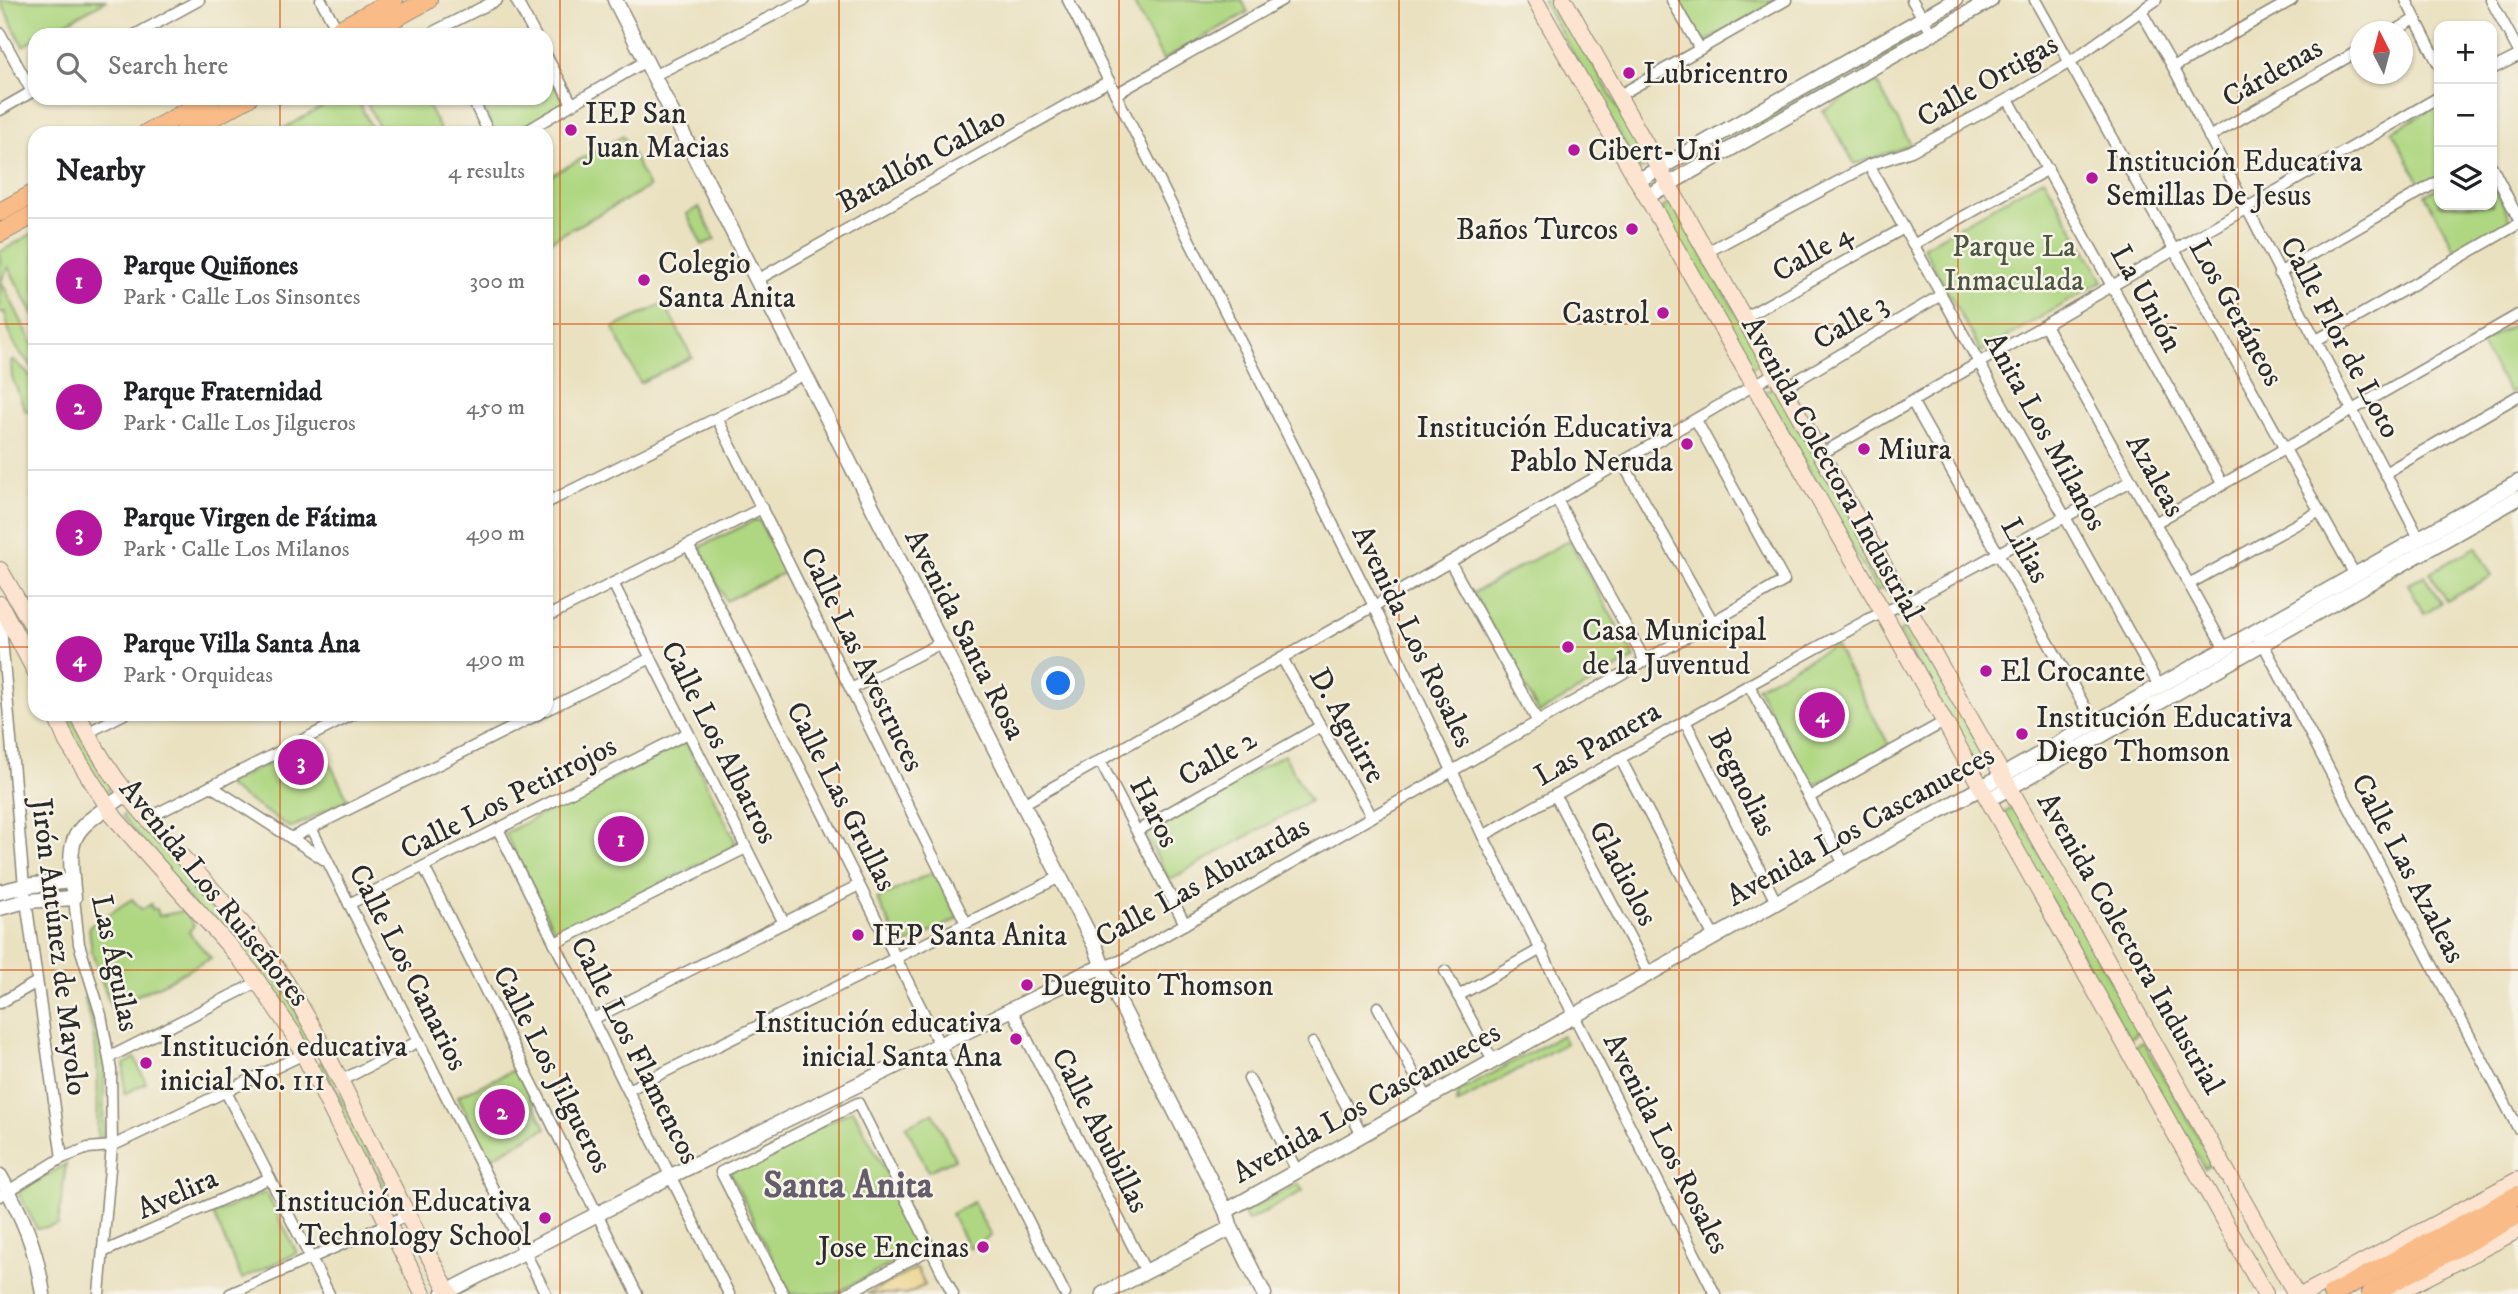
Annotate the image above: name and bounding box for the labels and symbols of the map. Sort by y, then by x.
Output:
north arrow [2350,21,2413,84]
street label: Calle Ortigas [1911,26,2065,136]
street label: Cárdenas [2216,30,2329,117]
place label: Lubricentro [1643,56,1788,93]
marker: Lubricentro [1621,65,1637,81]
place label: IEP San Juan Macias [582,96,729,167]
street label: Batallón Callao [831,99,1012,222]
marker: IEP San Juan Macias [563,122,579,138]
place label: Cibert-Uni [1588,133,1721,170]
marker: Cibert-Uni [1566,142,1582,158]
place label: Institución Educativa Semillas De Jesus [2106,144,2363,215]
marker: Institución Educativa Semillas De Jesus [2084,170,2100,186]
place label: Baños Turcos [1456,212,1618,249]
street label: Calle 4 [1766,215,1860,291]
marker: Baños Turcos [1624,221,1640,237]
park label: Parque La Inmaculada [1944,229,2084,300]
street label: Calle Flor de Loto [2271,231,2408,445]
street label: Los Geráneos [2180,233,2291,393]
street label: La Unión [2101,239,2190,359]
place label: Colegio Santa Anita [658,246,796,317]
marker: Colegio Santa Anita [636,272,652,288]
street label: Calle 3 [1807,286,1895,359]
place label: Castrol [1562,296,1649,333]
marker: Castrol [1655,305,1671,321]
street label: Avenida Colectora Industrial [1733,310,1931,627]
street label: Anita Los Milanos [1975,326,2114,537]
place label: Institución Educativa Pablo Neruda [1417,410,1673,481]
street label: Azaleas [2117,428,2192,524]
place label: Miura [1878,432,1952,469]
marker: Institución Educativa Pablo Neruda [1679,436,1695,452]
marker: Miura [1856,441,1872,457]
street label: Lilias [1992,512,2058,590]
street label: Avenida Los Rosales [1343,519,1483,754]
street label: Avenida Santa Rosa [896,523,1034,746]
street label: Calle Las Avestruces [791,541,932,778]
place label: Casa Municipal de la Juventud [1582,613,1766,684]
street label: Calle Los Albatros [652,635,786,850]
marker: Casa Municipal de la Juventud [1560,639,1576,655]
place label: El Crocante [2000,654,2145,691]
street label: D. Aguirre [1300,662,1393,790]
marker: El Crocante [1978,663,1994,679]
your location [1041,666,1075,700]
pin: 4 [1799,689,1845,741]
street label: Las Pamera [1528,693,1668,795]
street label: Calle Las Grullas [777,696,904,898]
place label: Institución Educativa Diego Thomson [2036,700,2293,771]
street label: Calle 2 [1172,721,1264,795]
street label: Begnolias [1699,723,1784,843]
marker: Institución Educativa Diego Thomson [2014,726,2030,742]
street label: Calle Los Petirrojos [394,728,623,869]
pin: 3 [278,736,324,788]
street label: Avenida Los Cascanueces [1720,737,2001,915]
street label: Calle Las Azaleas [2342,768,2473,970]
street label: Haros [1120,771,1187,854]
street label: Avenida Los Ruiseñores [111,772,317,1014]
street label: Avenida Colectora Industrial [2028,786,2231,1101]
street label: Jirón Antúnez de Mayolo [22,794,95,1098]
street label: Calle Las Abutardas [1089,808,1316,956]
pin: 1 [598,813,644,865]
street label: Gladiolos [1580,815,1666,932]
street label: Calle Los Canarios [340,858,476,1077]
street label: Las Águilas [82,891,149,1035]
place label: IEP Santa Anita [872,918,1067,955]
marker: IEP Santa Anita [850,927,866,943]
street label: Calle Los Flamencos [561,931,708,1171]
street label: Calle Los Jilgueros [484,960,620,1179]
place label: Dueguito Thomson [1041,968,1274,1005]
marker: Dueguito Thomson [1019,977,1035,993]
place label: Institución educativa inicial Santa Ana [754,1005,1002,1076]
street label: Avenida Los Cascanueces [1226,1014,1507,1192]
street label: Avenida Los Rosales [1594,1027,1737,1260]
place label: Institución educativa inicial No. 111 [160,1029,408,1100]
marker: Institución educativa inicial Santa Ana [1008,1031,1024,1047]
street label: Calle Abubillas [1042,1042,1157,1219]
marker: Institución educativa inicial No. 111 [138,1055,154,1071]
pin: 2 [479,1086,525,1138]
street label: Avelira [131,1160,224,1229]
district label: Santa Anita [763,1163,934,1210]
place label: Institución Educativa Technology School [275,1184,531,1255]
marker: Institución Educativa Technology School [537,1210,553,1226]
place label: Jose Encinas [815,1230,969,1267]
marker: Jose Encinas [975,1239,991,1255]

